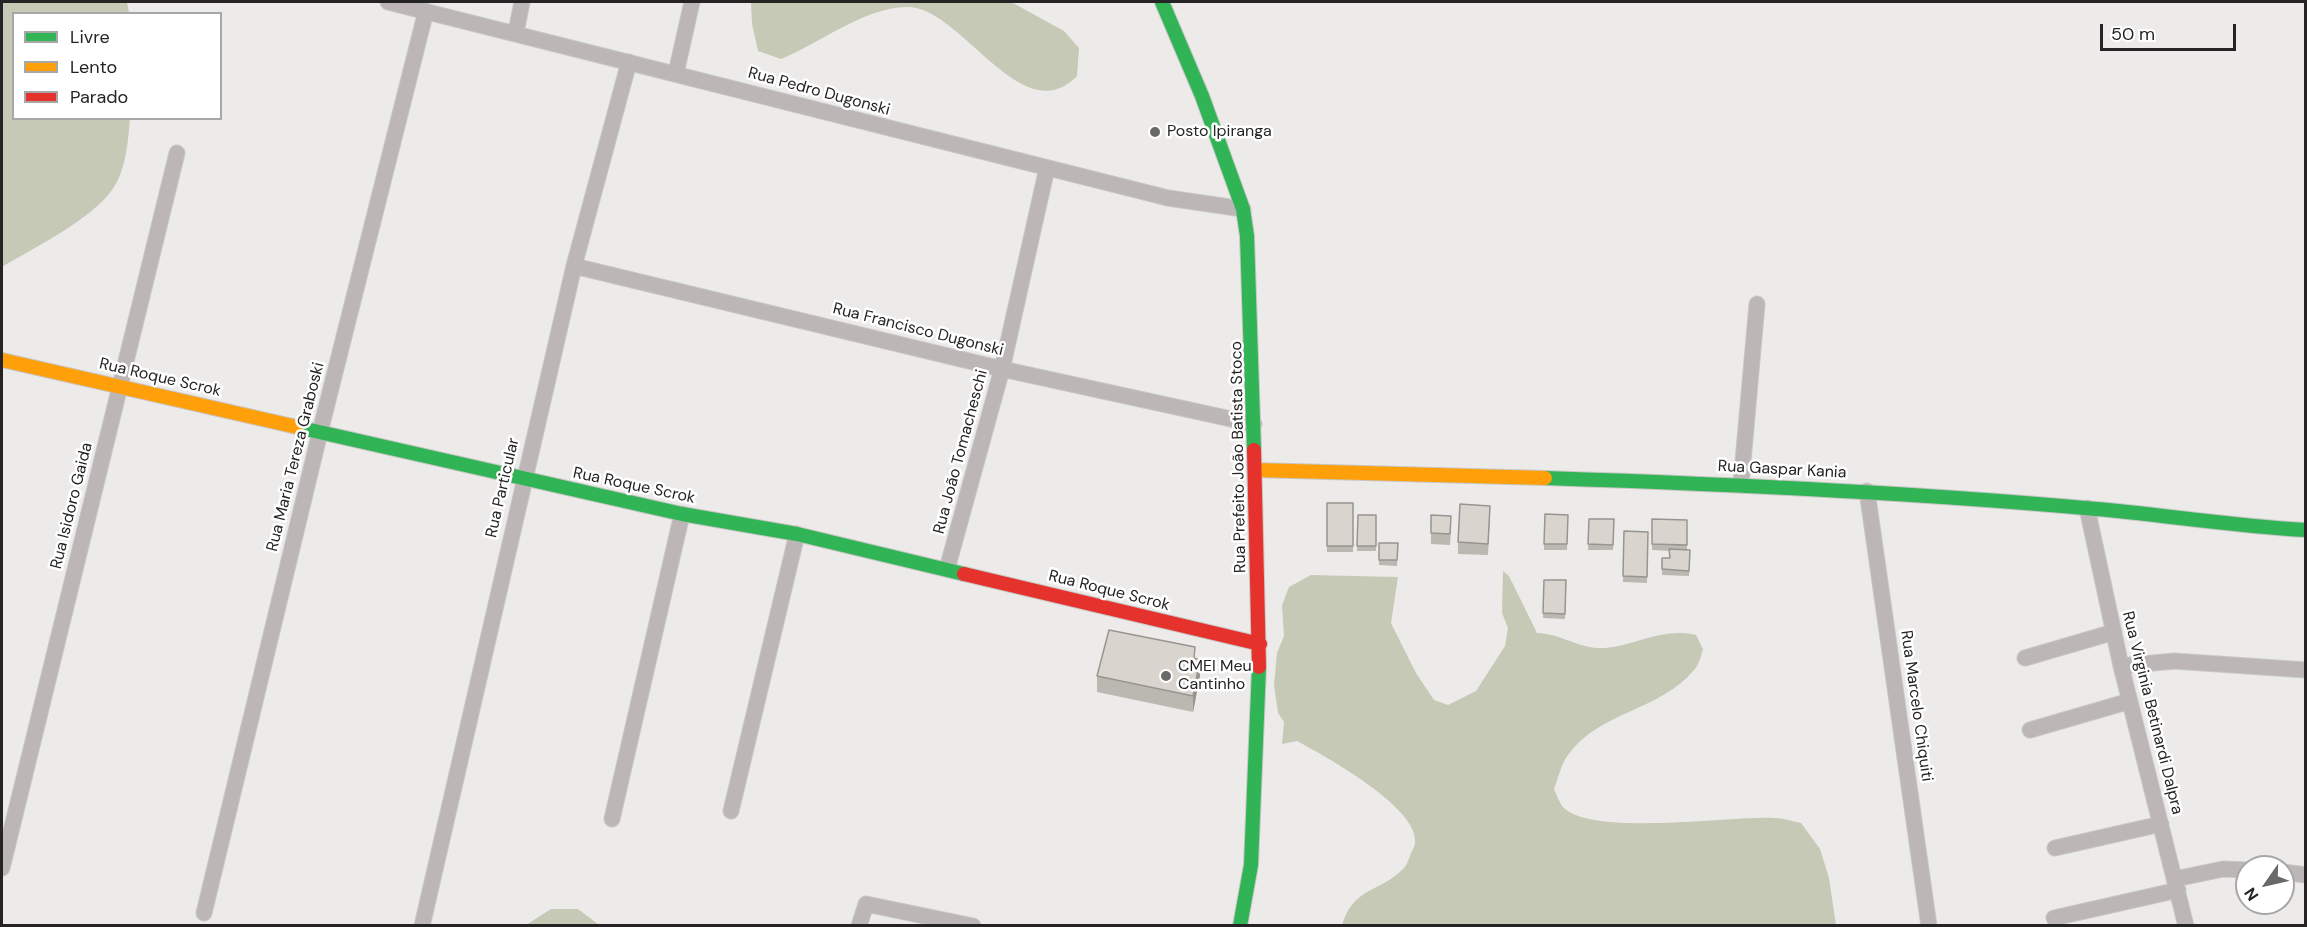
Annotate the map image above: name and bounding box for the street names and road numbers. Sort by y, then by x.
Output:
street label: Rua Pedro Dugonski [746,64,892,120]
street label: Rua Francisco Dugonski [831,299,1005,361]
street label: Rua Prefeito João Batista Stoco [1227,341,1251,573]
street label: Rua Roque Scrok [97,355,223,401]
street label: Rua Maria Tereza Graboski [263,360,329,554]
street label: Rua João Tomacheschi [930,368,992,536]
street label: Rua Particular [482,436,524,540]
street label: Rua Isidoro Gaida [47,441,97,571]
street label: Rua Gaspar Kania [1717,457,1847,483]
street label: Rua Roque Scrok [571,464,697,508]
street label: Rua Roque Scrok [1046,567,1172,615]
street label: Rua Virginia Betinardi Dalpra [2117,609,2187,817]
street label: Rua Marcelo Chiquiti [1896,629,1936,783]

